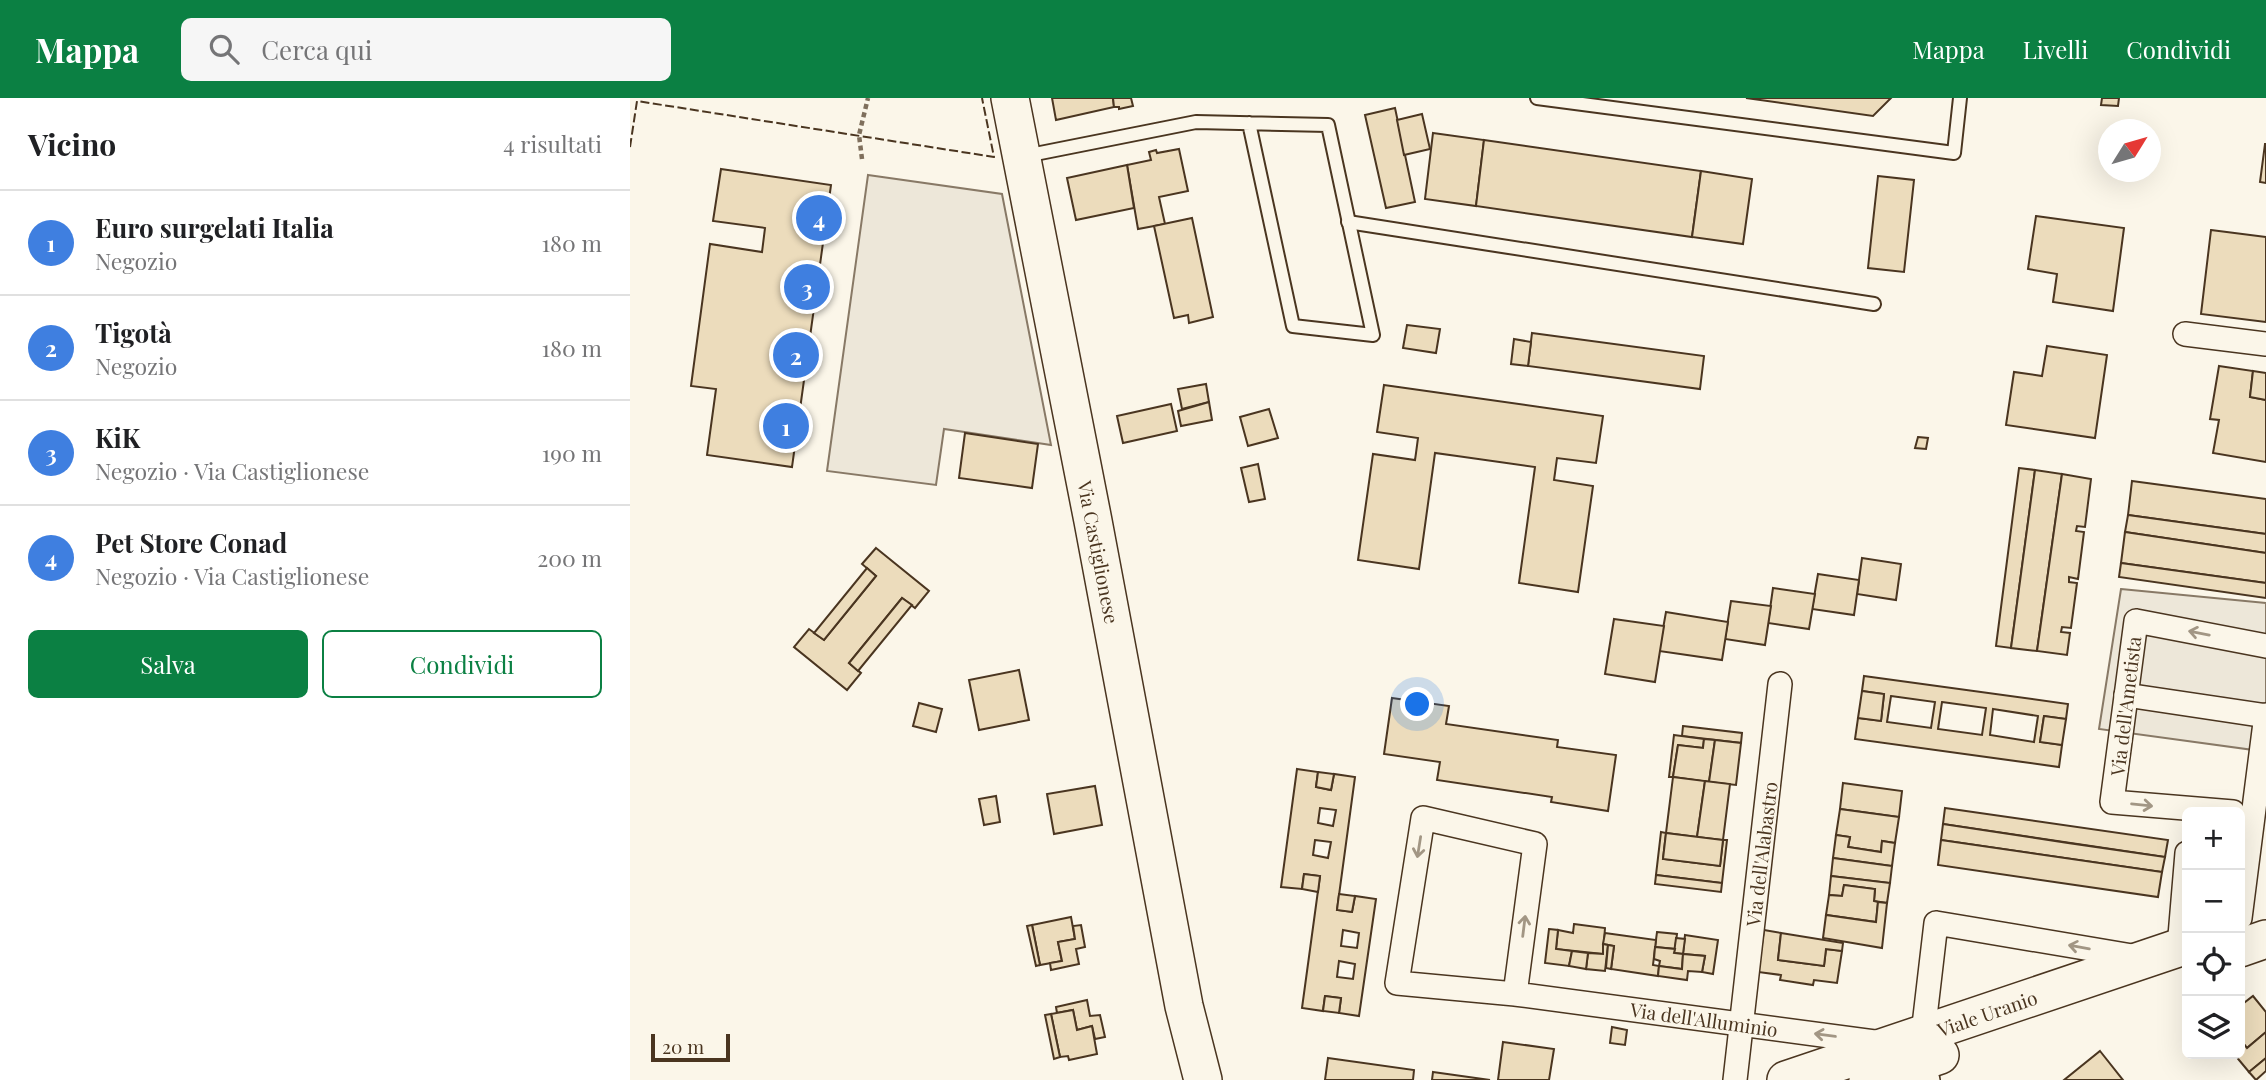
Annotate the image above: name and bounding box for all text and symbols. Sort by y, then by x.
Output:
search box [181,18,671,81]
text: Mappa [35,27,139,71]
icon: search [205,30,243,68]
text: Cerca qui [261,32,372,67]
text: Mappa [1912,33,1985,65]
text: Livelli [2023,33,2088,65]
text: Condividi [2126,33,2231,65]
north arrow [2098,119,2161,182]
text: Vicino [28,124,116,164]
text: 4 risultati [503,128,602,159]
pin: 4 [796,192,842,244]
text: Euro surgelati Italia [95,210,334,245]
text: 1 [47,227,55,258]
text: 180 m [542,227,602,258]
text: Negozio [95,245,177,276]
pin: 3 [784,261,830,313]
text: Tigotà [95,315,172,350]
pin: 2 [773,329,819,381]
text: 2 [45,332,57,363]
text: 180 m [542,332,602,363]
text: Negozio [95,350,177,381]
pin: 1 [763,400,809,452]
text: KiK [95,420,140,455]
text: 3 [45,437,57,468]
text: 190 m [542,437,602,468]
text: Negozio · Via Castiglionese [95,455,369,486]
street label: Via Castiglionese [1072,477,1126,626]
text: Pet Store Conad [95,525,287,560]
text: 4 [45,542,57,573]
text: 200 m [537,542,602,573]
text: Negozio · Via Castiglionese [95,560,369,591]
one-way arrow [2188,626,2211,640]
button: Salva [28,630,308,698]
button: Condividi [322,630,602,698]
street label: Via dell'Ametista [2103,634,2147,778]
your location [1400,687,1434,721]
street label: Via dell'Alabastro [1739,780,1783,929]
one-way arrow [2131,798,2153,811]
map controls [2182,807,2245,1059]
button: + [2182,807,2245,870]
one-way arrow [1412,835,1425,858]
button: − [2182,870,2245,933]
one-way arrow [1517,916,1530,938]
button: locate [2182,933,2245,996]
one-way arrow [2068,940,2091,953]
street label: Viale Uranio [1933,984,2040,1043]
street label: Via dell'Alluminio [1628,996,1779,1042]
button: layers [2182,996,2245,1059]
one-way arrow [1814,1029,1836,1042]
scale bar [651,1031,730,1063]
text: 20 m [662,1033,704,1059]

